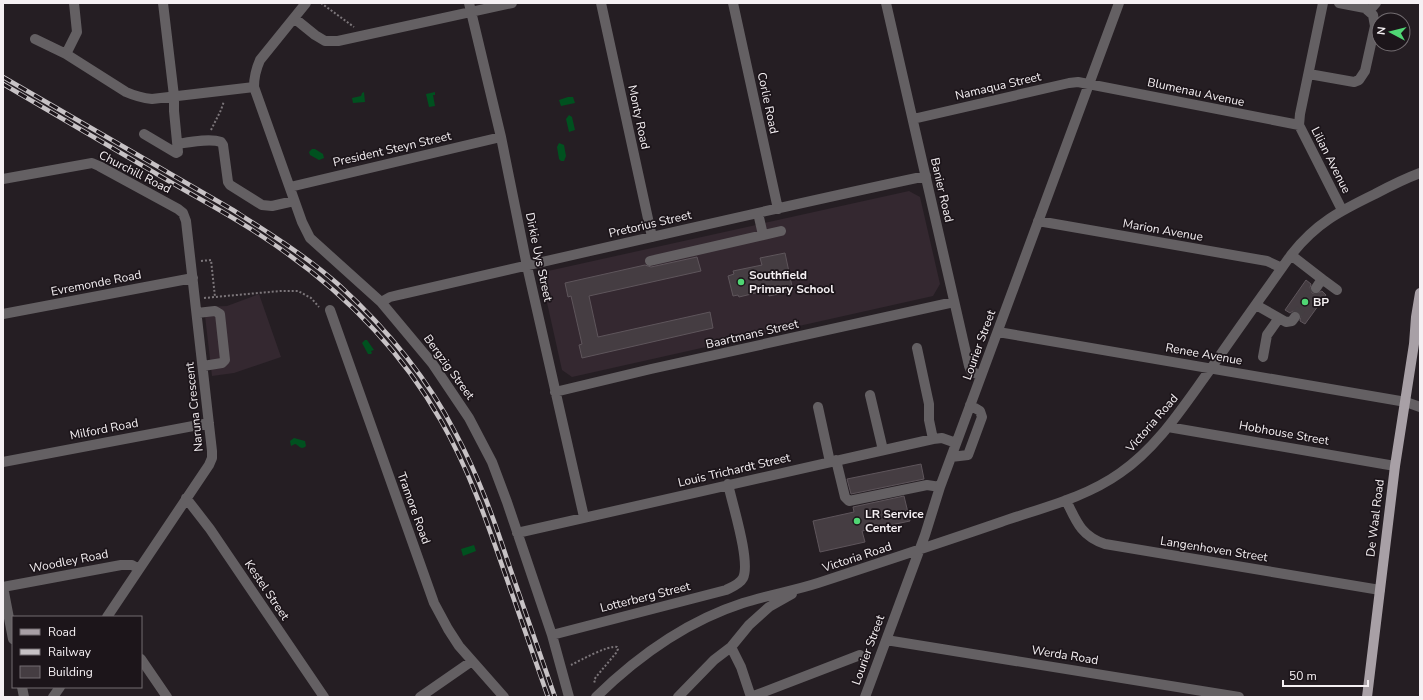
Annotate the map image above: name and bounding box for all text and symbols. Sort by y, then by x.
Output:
north arrow [1371,12,1411,52]
text: N [1374,26,1390,36]
street label: Namaqua Street [953,68,1043,104]
street label: Corlie Road [754,71,782,135]
street label: Blumenau Avenue [1146,74,1246,110]
street label: Monty Road [624,83,654,151]
street label: Lilian Avenue [1307,124,1355,196]
street label: President Steyn Street [331,127,453,170]
street label: Churchill Road [96,147,174,197]
street label: Banier Road [927,156,957,224]
street label: Pretorius Street [607,207,694,241]
street label: Dirkie Uys Street [522,211,556,304]
street label: Marion Avenue [1122,215,1204,245]
street label: Evremonde Road [49,266,143,300]
place label: Southfield Primary School [749,267,834,297]
marker: Southfield Primary School [736,277,746,287]
place label: BP [1313,294,1329,310]
marker: BP [1300,297,1310,307]
street label: Lourier Street [959,307,999,382]
street label: Baartmans Street [704,315,801,352]
street label: Bergzig Street [420,331,479,403]
street label: Renee Avenue [1164,339,1244,369]
street label: Naruna Crescent [181,361,207,453]
street label: Victoria Road [1122,391,1182,456]
street label: Milford Road [68,415,140,443]
street label: Hobhouse Street [1238,417,1331,449]
street label: Louis Trichardt Street [676,449,793,491]
street label: Tramore Road [394,470,434,546]
street label: De Waal Road [1362,478,1388,558]
place label: LR Service Center [865,506,924,536]
marker: LR Service Center [852,516,862,526]
street label: Langenhoven Street [1159,533,1270,566]
street label: Victoria Road [819,538,894,576]
street label: Woodley Road [28,546,110,576]
street label: Kestel Street [241,557,293,624]
street label: Lotterberg Street [598,578,693,616]
street label: Lourier Street [848,612,888,687]
legend [12,616,142,688]
text: Road [48,624,76,640]
street label: Werda Road [1030,642,1100,668]
text: Railway [48,644,92,660]
scale bar [1283,662,1368,688]
text: Building [48,664,93,680]
text: 50 m [1289,668,1317,684]

